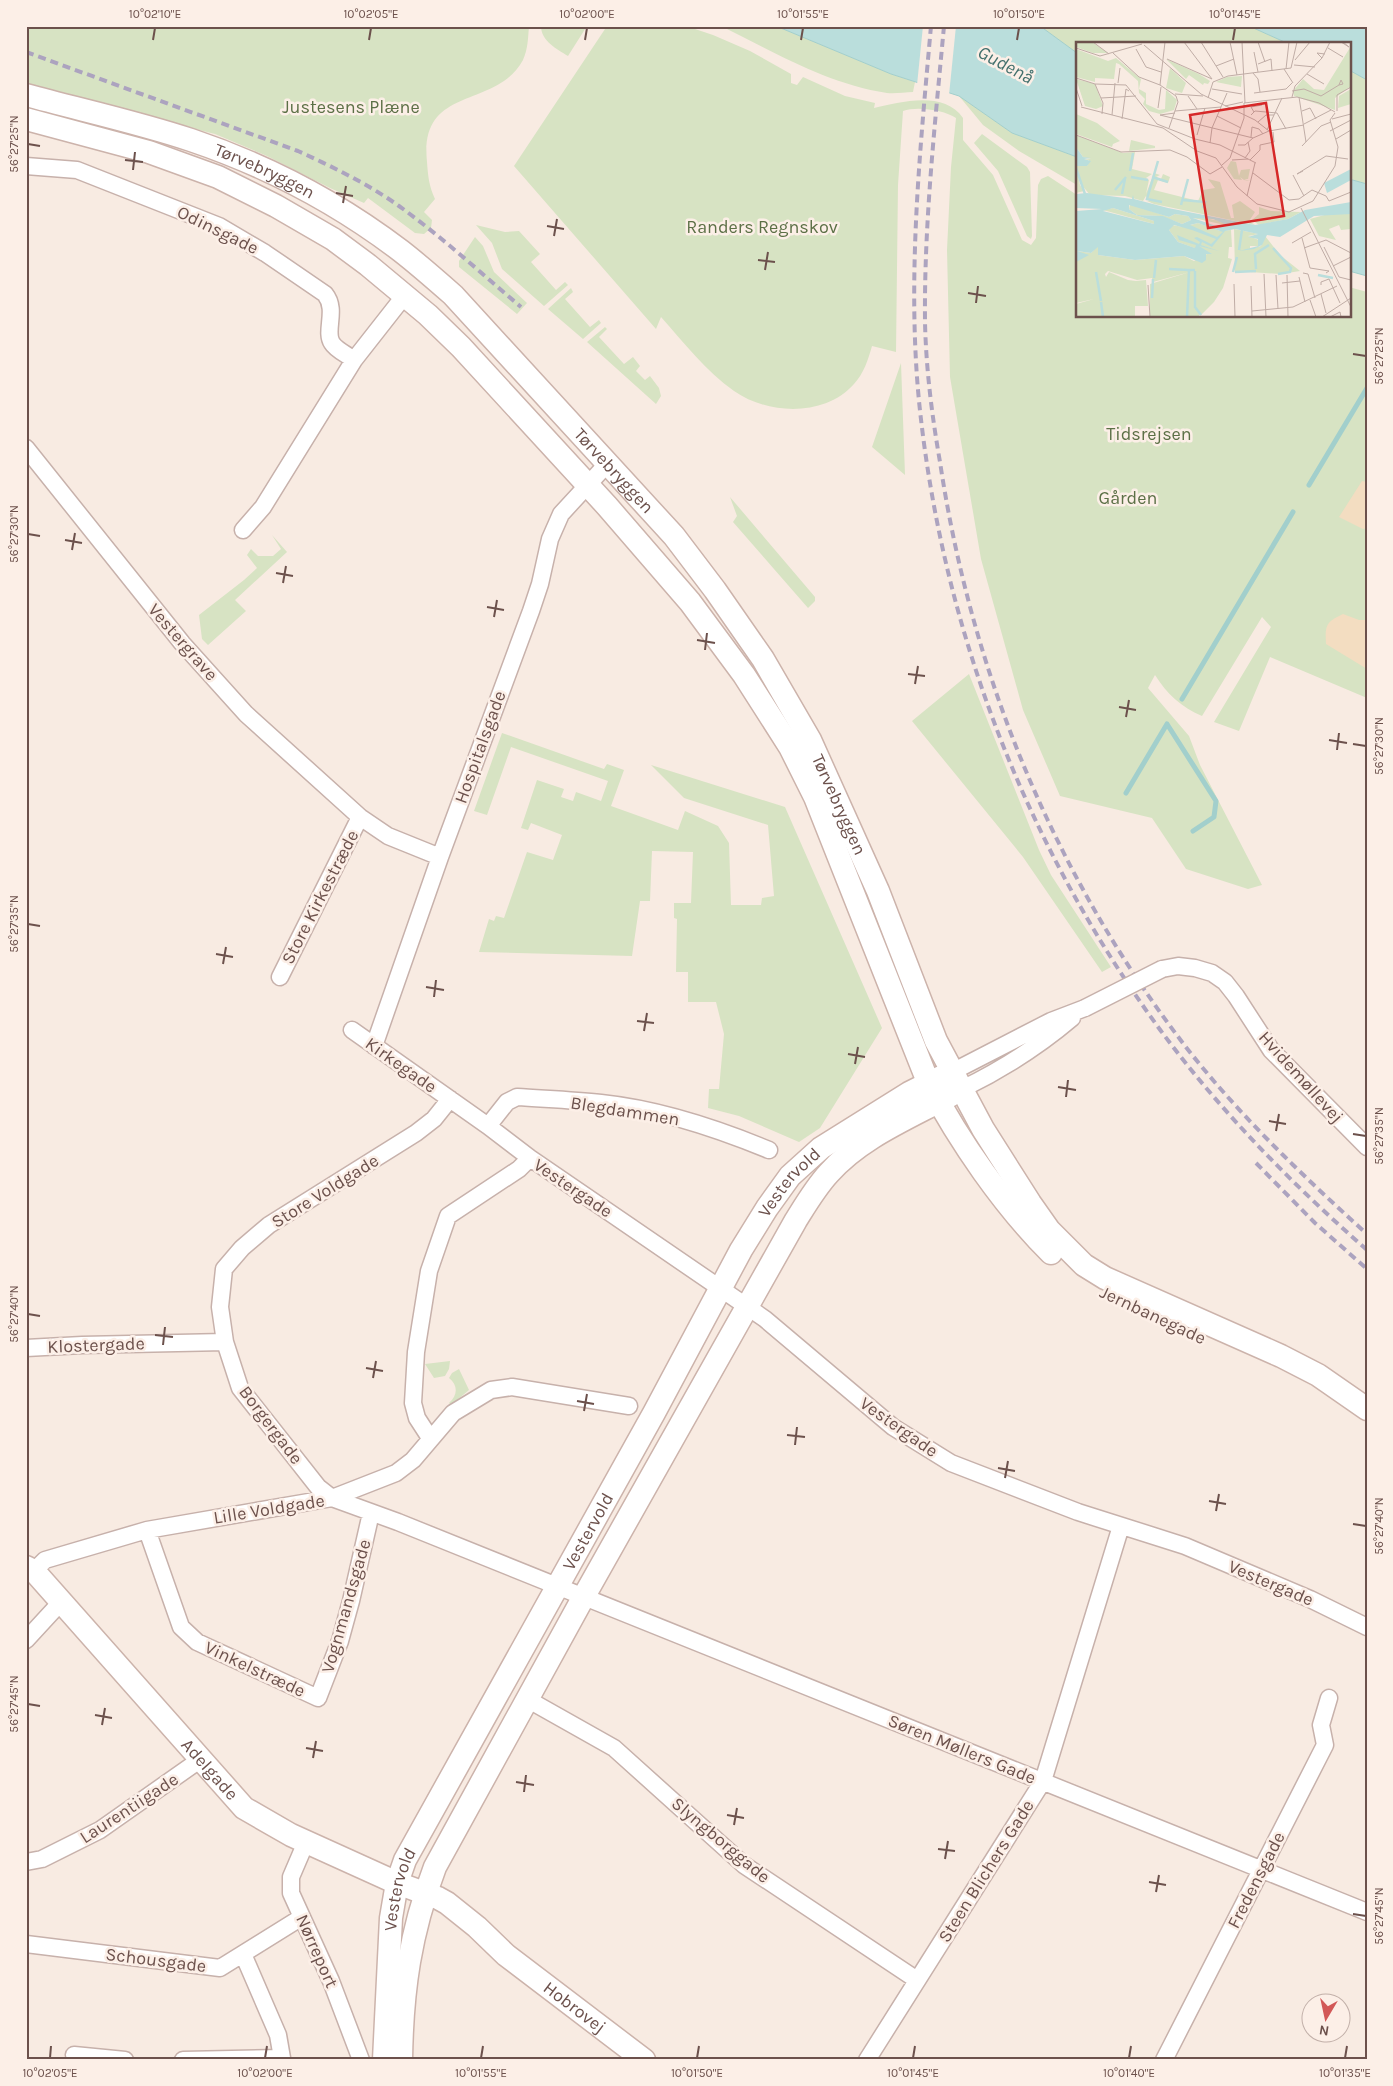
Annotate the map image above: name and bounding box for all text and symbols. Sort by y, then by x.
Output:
text: 10°02'10"E [129,7,181,21]
text: 10°02'05"E [343,7,399,21]
text: 10°02'00"E [559,7,615,21]
text: 10°01'55"E [777,7,829,21]
text: 10°01'50"E [993,7,1045,21]
text: 10°01'45"E [1209,7,1261,21]
water label: Gudenå [974,41,1037,89]
inset map [1076,42,1350,318]
park label: Justesens Plæne [282,96,420,118]
text: 56°27'25"N [7,115,21,173]
street label: Tørvebryggen [211,138,319,204]
street label: Odinsgade [174,201,262,259]
park label: Randers Regnskov [686,216,838,238]
text: 56°27'25"N [1372,327,1386,385]
street label: Tørvebryggen [569,423,659,518]
park label: Tidsrejsen [1106,423,1192,445]
park label: Gården [1099,487,1157,509]
text: 56°27'30"N [7,505,21,563]
street label: Vestergrave [143,599,223,685]
street label: Hospitalsgade [449,688,511,806]
text: 56°27'30"N [1372,717,1386,775]
street label: Tørvebryggen [807,751,871,858]
street label: Store Kirkestræde [277,826,363,968]
text: 56°27'35"N [7,895,21,953]
street label: Hvidemøllevej [1254,1026,1348,1128]
street label: Kirkegade [361,1032,441,1098]
street label: Blegdammen [569,1092,681,1130]
text: 56°27'35"N [1372,1107,1386,1165]
street label: Vestervold [753,1143,825,1221]
street label: Store Voldgade [267,1149,383,1233]
street label: Vestergade [529,1154,617,1222]
street label: Jernbanegade [1096,1281,1210,1349]
text: 56°27'40"N [7,1285,21,1343]
street label: Klostergade [47,1332,145,1358]
street label: Borgergade [234,1381,308,1469]
street label: Vestergade [856,1392,942,1462]
street label: Lille Voldgade [212,1489,326,1529]
street label: Vestervold [558,1489,618,1574]
text: 56°27'40"N [1372,1497,1386,1555]
street label: Vognmandsgade [316,1537,376,1675]
street label: Vestergade [1225,1555,1317,1611]
street label: Vinkelstræde [201,1636,309,1702]
text: 56°27'45"N [7,1675,21,1733]
street label: Søren Møllers Gade [885,1709,1039,1789]
street label: Adelgade [177,1734,243,1805]
street label: Laurentiigade [75,1768,183,1848]
street label: Slyngborggade [667,1792,775,1888]
street label: Steen Blichers Gade [933,1796,1039,1946]
street label: Fredensgade [1222,1828,1290,1932]
street label: Vestervold [379,1844,421,1931]
text: 56°27'45"N [1372,1887,1386,1945]
street label: Nørreport [291,1911,343,1991]
street label: Schousgade [104,1943,208,1977]
street label: Hobrovej [539,1976,610,2038]
north arrow [1300,1994,1350,2044]
text: N [1318,2021,1330,2040]
text: 10°02'05"E [22,2066,78,2080]
text: 10°02'00"E [237,2066,293,2080]
text: 10°01'55"E [455,2066,507,2080]
text: 10°01'50"E [671,2066,723,2080]
text: 10°01'45"E [887,2066,939,2080]
text: 10°01'40"E [1103,2066,1155,2080]
text: 10°01'35"E [1319,2066,1371,2080]

